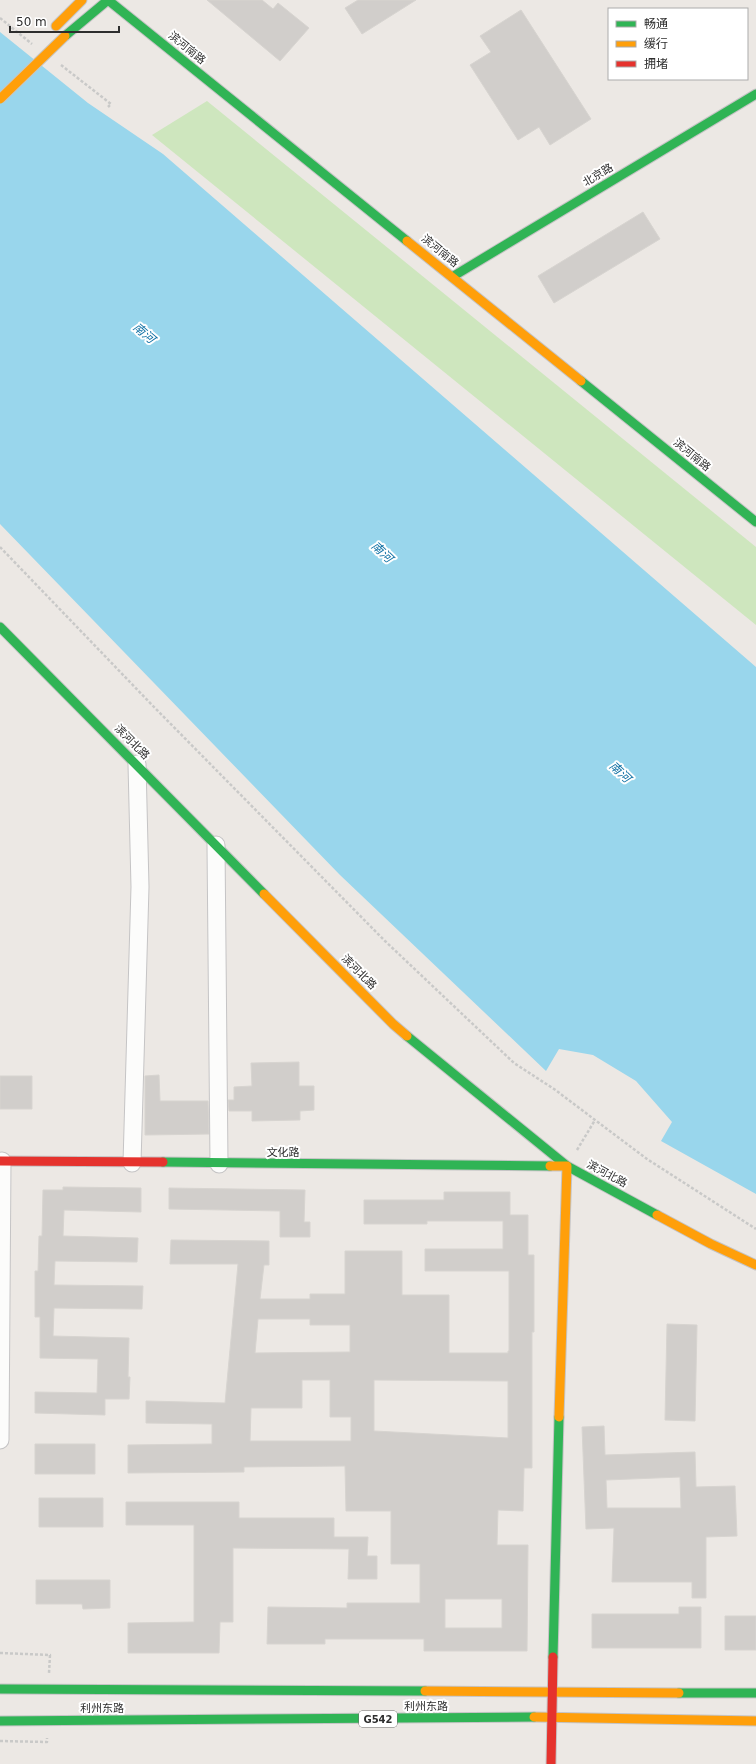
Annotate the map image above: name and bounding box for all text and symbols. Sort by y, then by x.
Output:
scale bar [10,8,119,34]
legend [608,8,748,80]
text: 50 m [16,15,47,29]
text: 畅通 [644,17,668,31]
street label: 滨河南路 [166,29,208,67]
text: 缓行 [644,37,668,51]
text: 拥堵 [644,57,668,71]
street label: 北京路 [581,161,615,189]
street label: 滨河南路 [419,232,461,270]
water label: 南河 [130,320,159,347]
street label: 滨河南路 [671,436,713,474]
water label: 南河 [368,539,397,567]
street label: 滨河北路 [112,722,152,762]
water label: 南河 [606,759,635,787]
street label: 滨河北路 [339,952,379,992]
street label: 文化路 [267,1146,300,1159]
street label: 滨河北路 [585,1158,629,1190]
street label: 利州东路 [404,1700,448,1713]
street label: 利州东路 [80,1702,124,1715]
road number: G542 [359,1711,397,1727]

